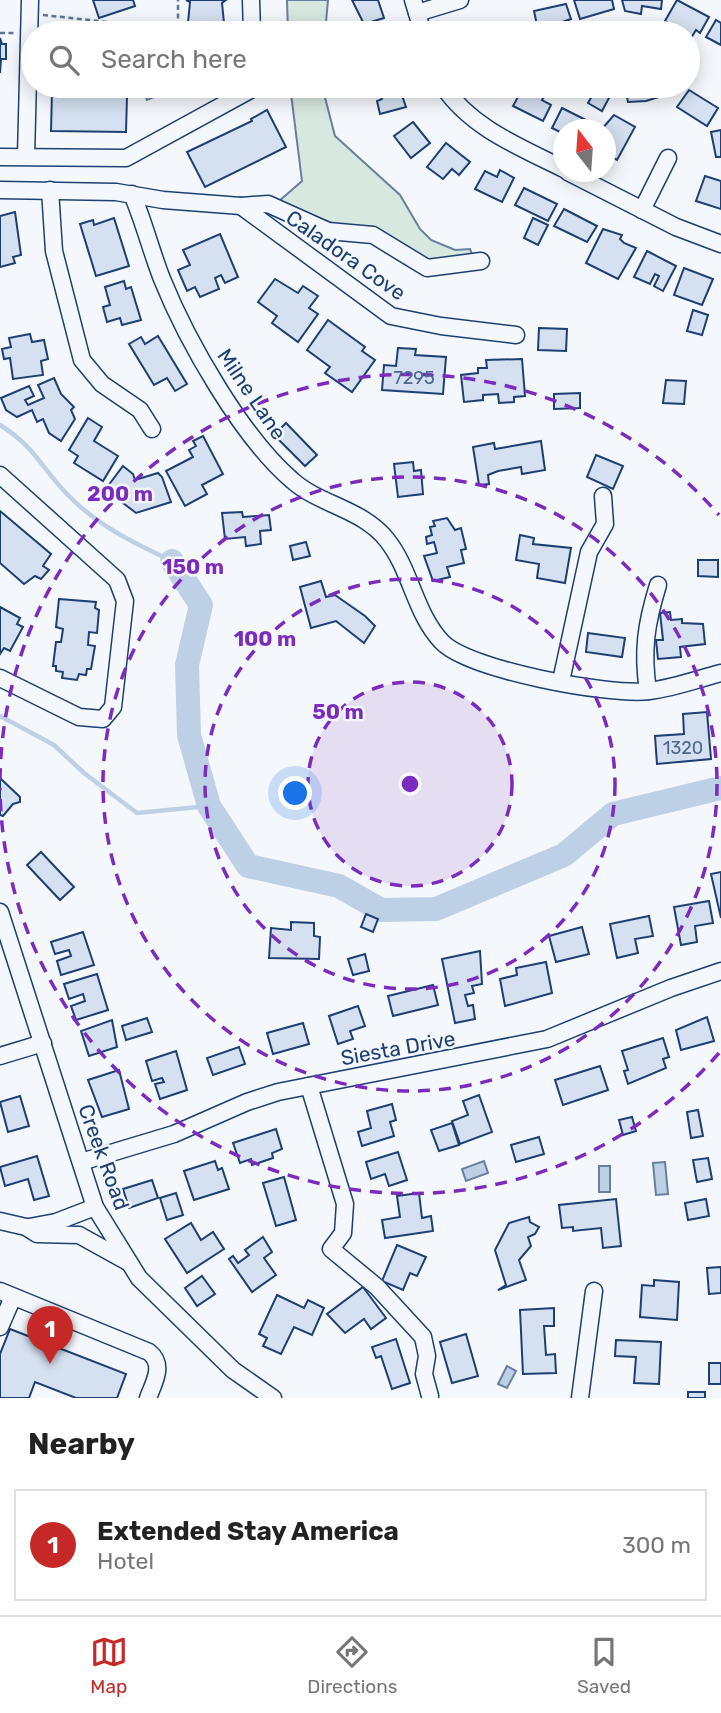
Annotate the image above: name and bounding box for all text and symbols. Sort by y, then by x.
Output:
search box [21,21,700,98]
icon: search [45,41,83,79]
text: Search here [101,44,247,75]
north arrow [553,119,616,182]
street label: Caladora Cove [281,205,411,305]
street label: Milne Lane [212,344,292,444]
house number: 7295 [393,367,435,389]
text: 200 m [87,481,153,506]
text: 150 m [162,554,224,579]
text: 100 m [234,626,296,651]
text: 50 m [312,699,364,724]
house number: 1320 [663,737,703,759]
centre of rings [398,772,422,796]
your location [278,776,312,810]
street label: Siesta Drive [339,1026,457,1070]
street label: Creek Road [73,1101,135,1213]
pin: 1 [27,1306,73,1364]
text: Nearby [28,1426,135,1462]
text: Extended Stay America [97,1516,399,1547]
text: 1 [47,1531,59,1559]
text: 300 m [622,1531,691,1559]
text: Hotel [97,1547,154,1575]
tab: Map [90,1633,128,1698]
tab: Directions [307,1633,397,1698]
tab: Saved [577,1633,631,1698]

